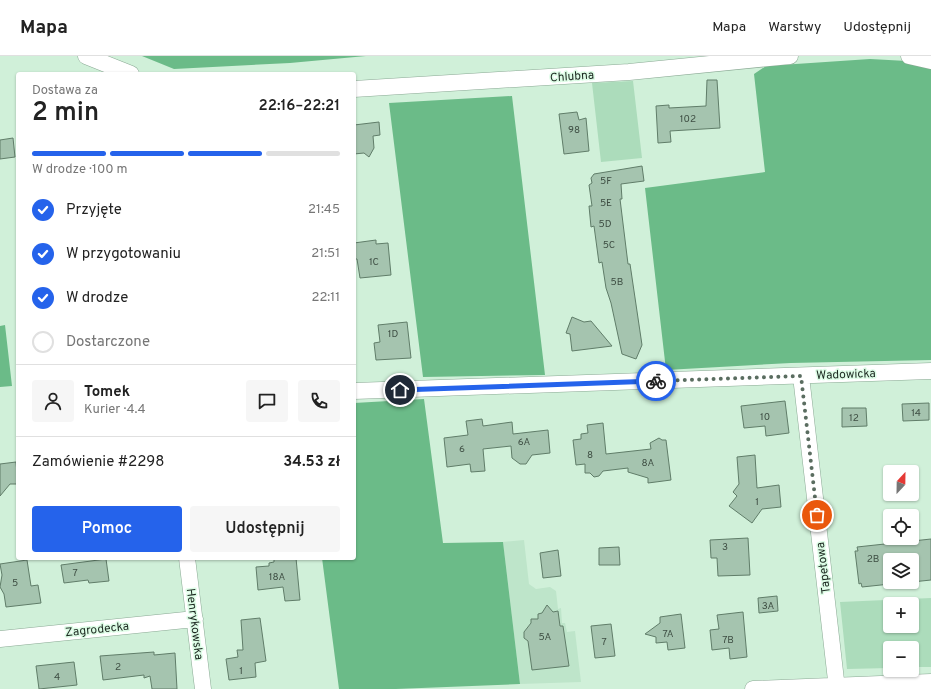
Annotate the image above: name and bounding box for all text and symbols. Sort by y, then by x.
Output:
text: Mapa [20,16,68,40]
text: Mapa [712,19,746,36]
text: Warstwy [768,19,821,36]
text: Udostępnij [843,19,911,36]
street label: Chlubna [549,67,595,87]
text: Dostawa za [32,83,98,99]
text: 2 min [32,97,99,130]
text: 22:16–22:21 [259,97,340,116]
house number: 102 [680,113,696,126]
house number: 98 [568,124,580,137]
text: W drodze · 100 m [32,162,128,178]
house number: 5F [600,175,612,188]
house number: 5E [600,197,612,210]
icon: check [32,199,54,221]
text: Przyjęte [66,201,122,220]
text: 21:45 [308,202,340,218]
house number: 5D [598,218,612,231]
house number: 5C [603,239,615,252]
icon: check [32,243,54,265]
text: W przygotowaniu [66,245,181,264]
text: 21:51 [311,246,340,262]
house number: 1C [369,256,379,269]
house number: 5B [611,276,623,289]
icon: check [32,287,54,309]
text: W drodze [66,289,128,308]
text: 22:11 [311,290,340,306]
house number: 1D [388,328,398,341]
text: Dostarczone [66,333,150,352]
courier [636,361,676,401]
street label: Wadowicka [816,366,876,384]
icon: bike [645,370,667,392]
pin [383,373,417,407]
icon: home [389,379,411,401]
button: person [32,380,74,422]
button: chat [246,380,288,422]
button: phone [298,380,340,422]
text: Tomek [84,383,130,402]
text: Kurier · 4.4 [84,402,146,418]
house number: 14 [911,407,921,420]
house number: 10 [760,411,770,424]
house number: 12 [849,412,859,425]
house number: 6A [518,436,530,449]
house number: 6 [459,443,465,456]
house number: 8 [587,449,593,462]
text: Zamówienie #2298 [32,453,164,472]
text: 34.53 zł [283,453,340,472]
house number: 8A [642,457,655,470]
north arrow [883,465,919,501]
map controls [883,465,919,677]
house number: 1 [755,496,759,509]
pin [800,498,834,532]
icon: bag [806,504,828,526]
button: Pomoc [32,506,182,552]
button: Udostępnij [190,506,340,552]
button: locate [883,509,919,545]
house number: 3 [722,541,728,554]
street label: Tapetowa [813,541,835,595]
house number: 2B [867,553,879,566]
button: layers [883,553,919,589]
house number: 7 [72,567,78,580]
house number: 18A [269,571,285,584]
house number: 5 [12,577,18,590]
street label: Henrykowska [182,587,206,661]
button: + [883,597,919,633]
house number: 3A [762,600,775,613]
street label: Zagrodecka [64,619,130,641]
house number: 7A [663,628,674,641]
house number: 5A [539,631,552,644]
house number: 7B [722,634,734,647]
house number: 7 [601,636,607,649]
button: − [883,641,919,677]
house number: 2 [115,661,121,674]
house number: 1 [239,665,243,678]
house number: 4 [54,671,60,684]

